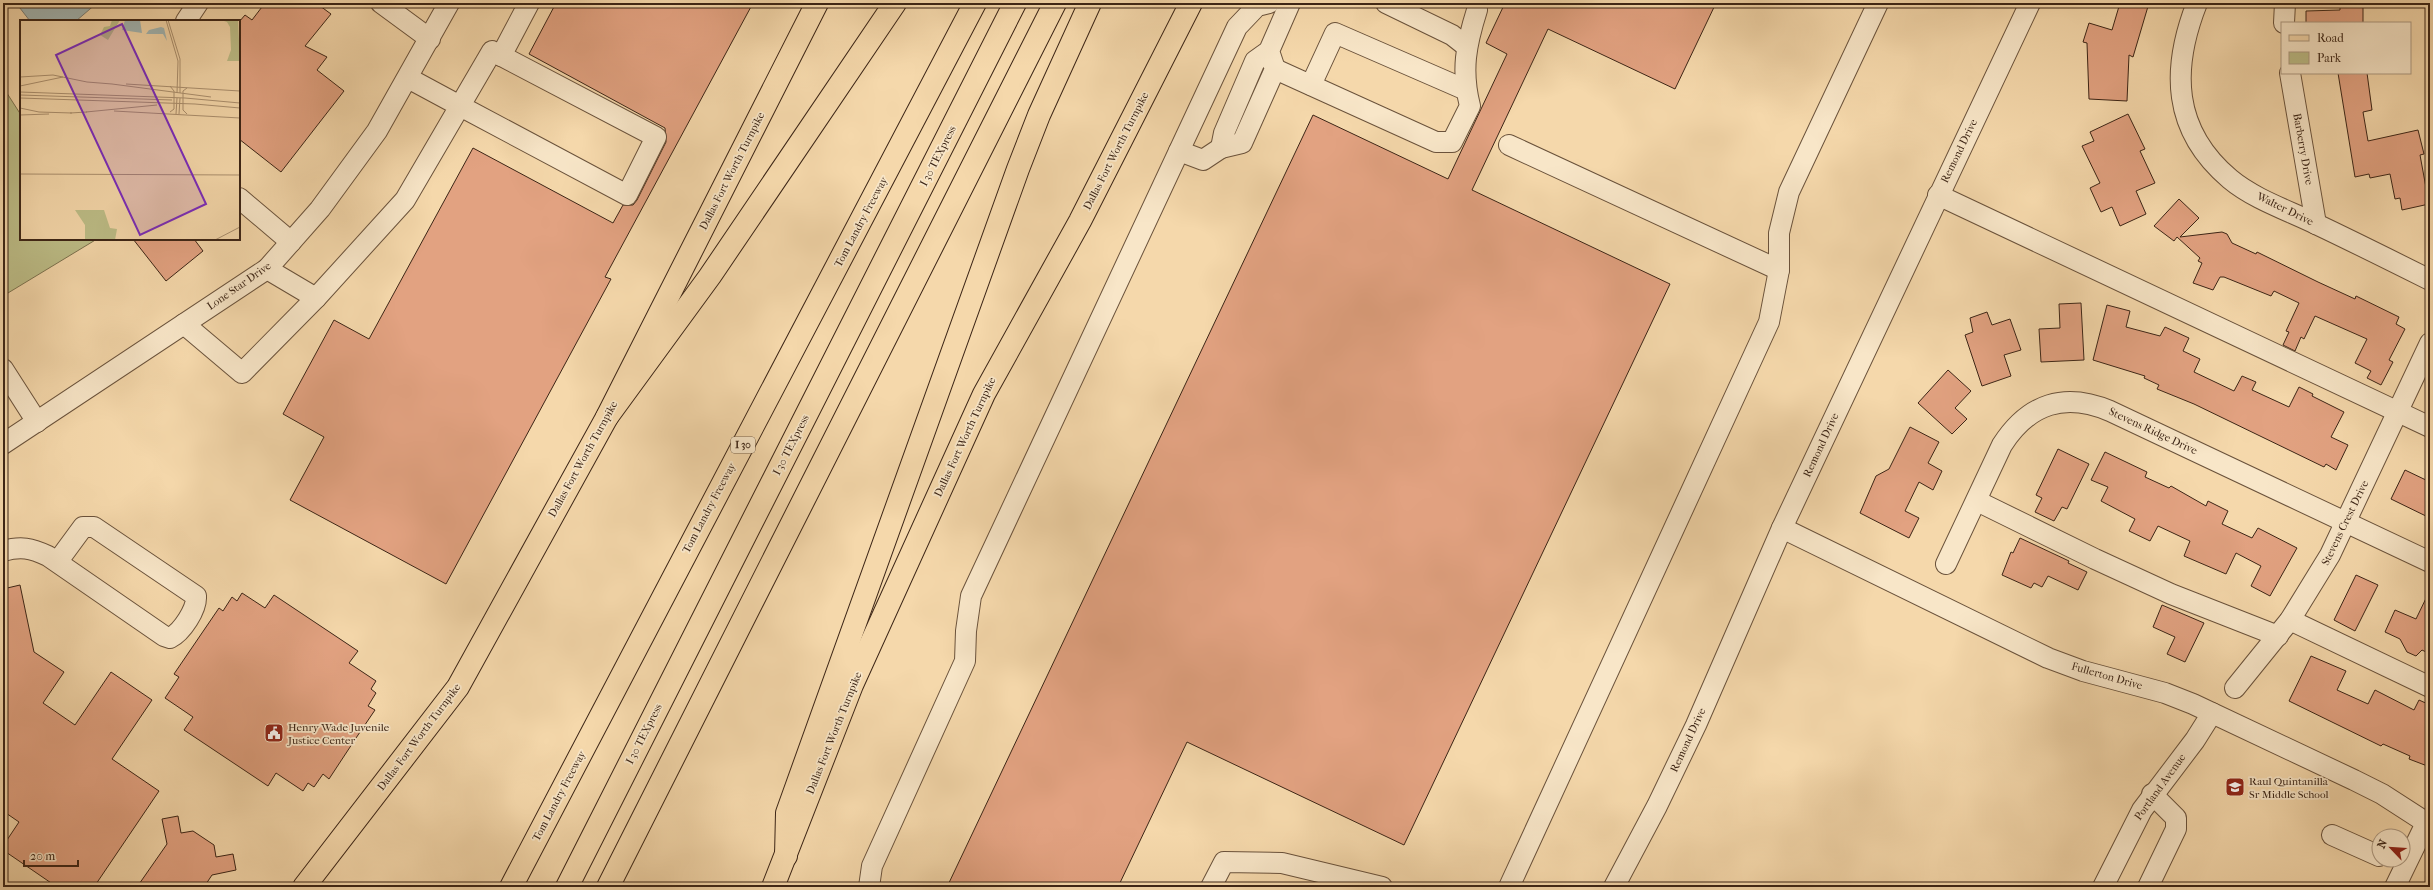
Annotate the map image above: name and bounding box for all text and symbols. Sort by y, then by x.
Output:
inset map [20,20,240,240]
legend [2281,22,2411,74]
text: Road [2317,31,2344,45]
text: Park [2317,51,2342,65]
street label: Dallas Fort Worth Turnpike [1081,89,1152,212]
street label: Dallas Fort Worth Turnpike [697,109,768,232]
street label: Barberry Drive [2290,112,2316,186]
street label: Remond Drive [1938,116,1980,185]
street label: I 30 TEXpress [917,124,959,188]
street label: Tom Landry Freeway [832,174,891,269]
street label: Walter Drive [2254,189,2316,229]
street label: Lone Star Drive [205,259,274,313]
street label: Dallas Fort Worth Turnpike [931,374,999,499]
street label: Dallas Fort Worth Turnpike [546,398,621,519]
street label: Stevens Ridge Drive [2107,405,2200,457]
street label: Remond Drive [1800,410,1842,479]
street label: I 30 TEXpress [770,413,812,477]
road number: I 30 [731,437,755,453]
street label: Tom Landry Freeway [680,460,739,555]
street label: Stevens Crest Drive [2319,478,2371,568]
street label: Fullerton Drive [2070,660,2145,693]
street label: Dallas Fort Worth Turnpike [803,669,865,796]
street label: Dallas Fort Worth Turnpike [374,680,464,793]
street label: I 30 TEXpress [623,702,665,766]
street label: Remond Drive [1667,705,1709,774]
place label: Henry Wade Juvenile Justice Center [287,721,390,747]
public building icon: Henry Wade Juvenile Justice Center [263,722,285,744]
street label: Tom Landry Freeway [530,748,589,843]
street label: Portland Avenue [2132,751,2189,823]
place label: Raul Quintanilla Sr Middle School [2249,775,2329,801]
school or university icon: Raul Quintanilla Sr Middle School [2224,776,2246,798]
north arrow [2371,828,2411,868]
text: N [2375,837,2390,851]
scale bar [24,842,78,868]
text: 20 m [30,849,55,863]

